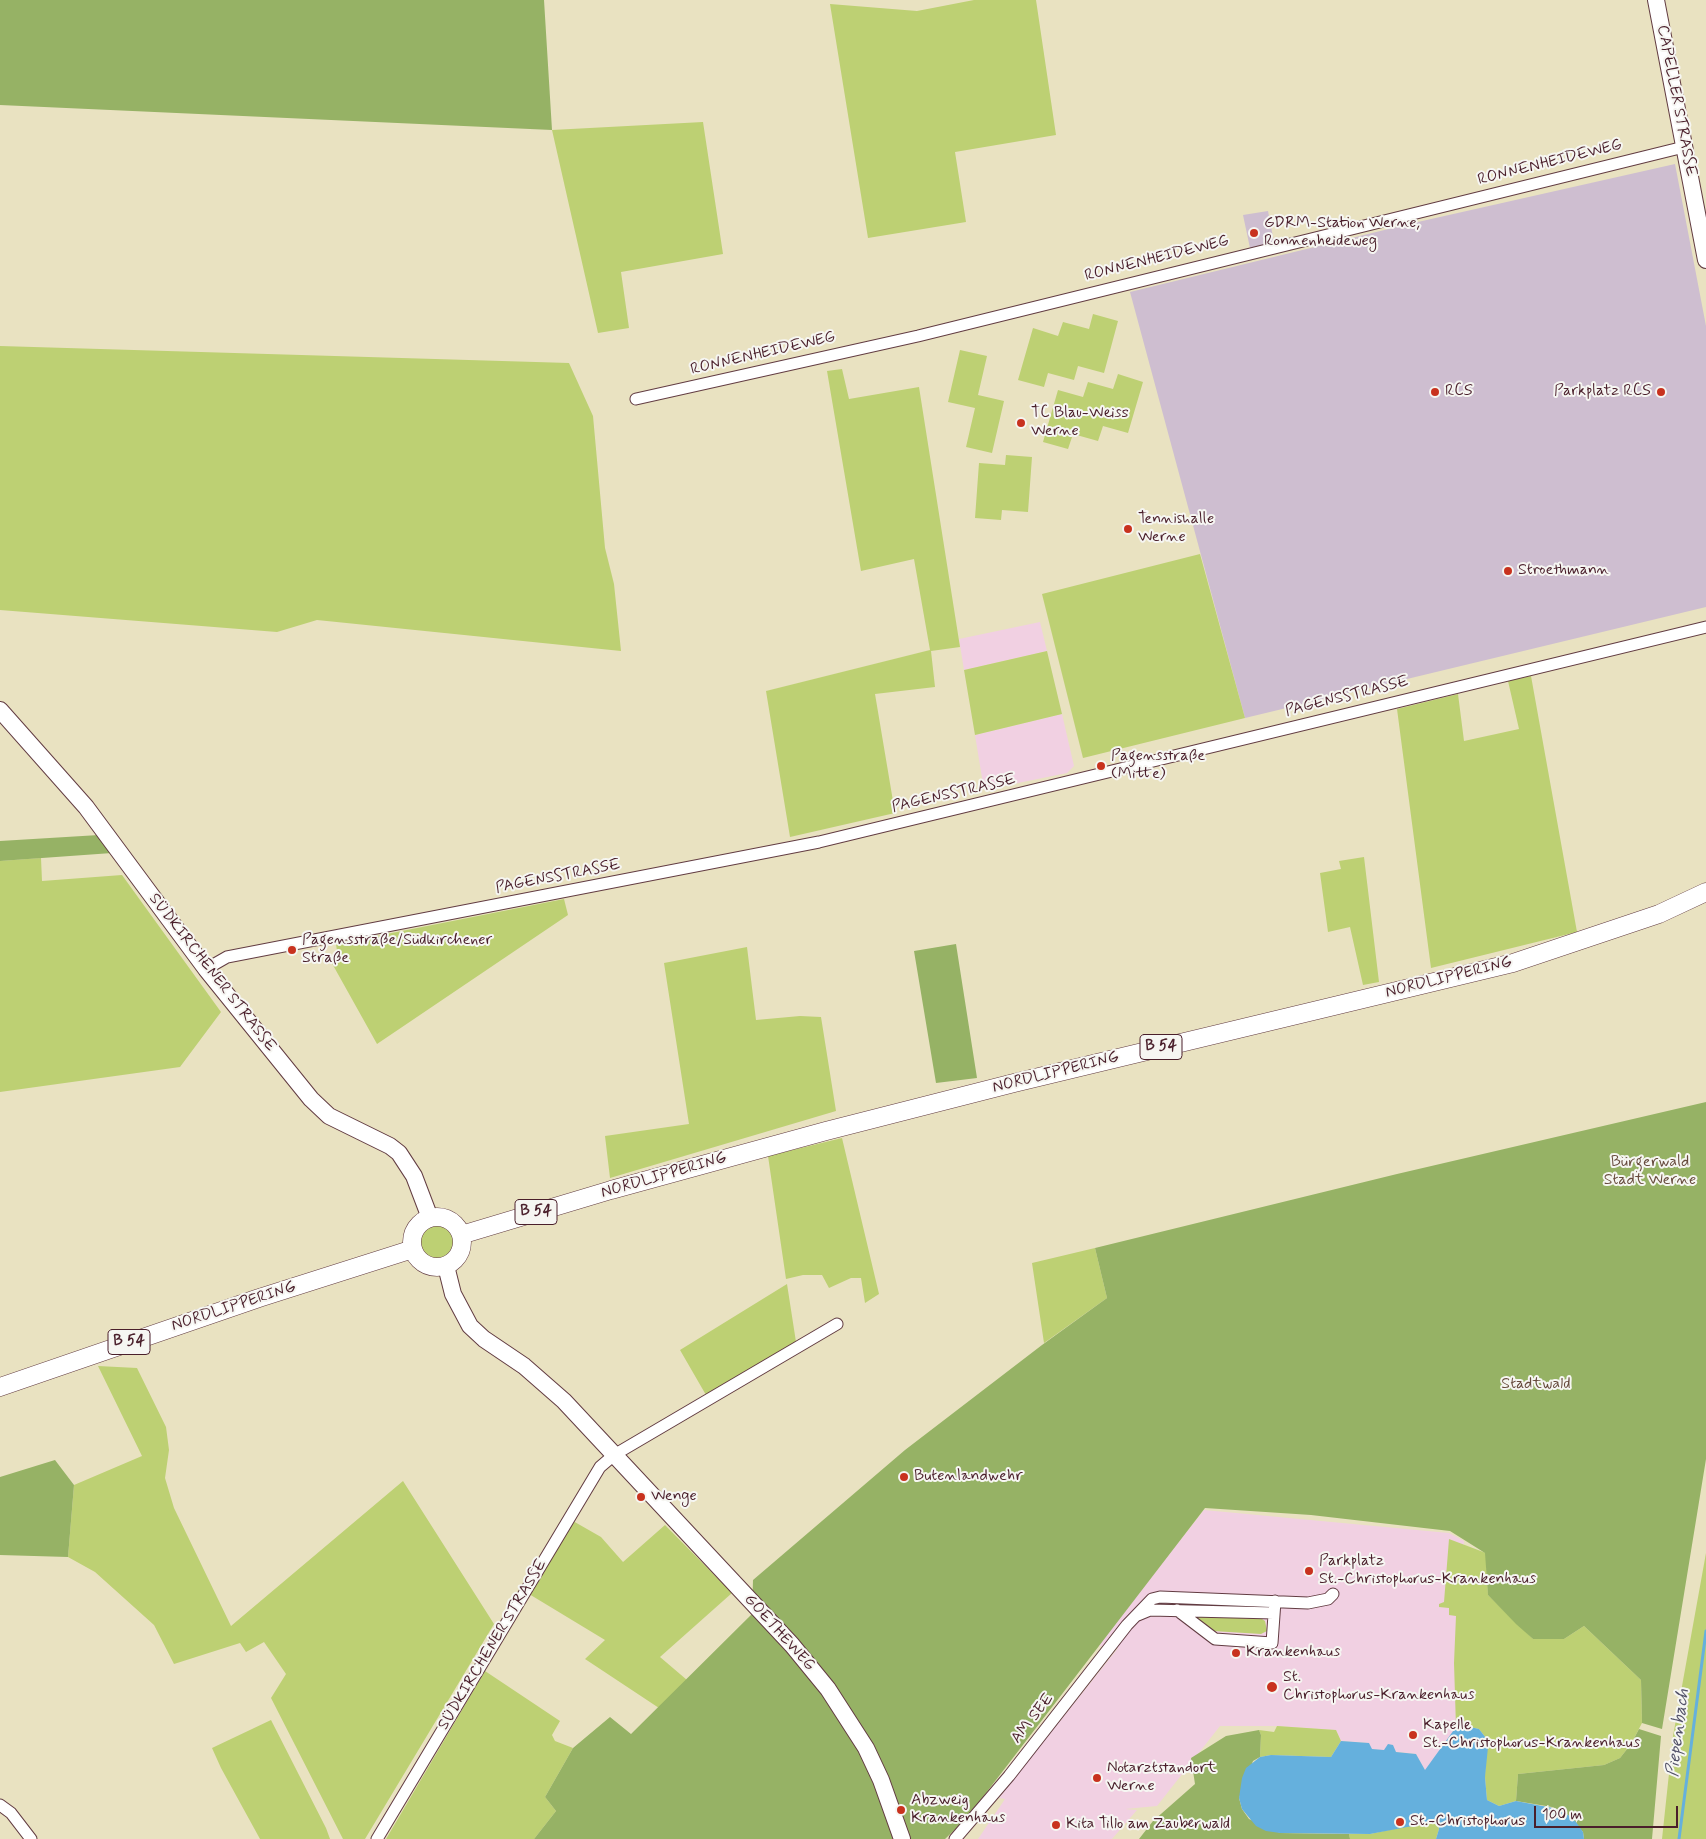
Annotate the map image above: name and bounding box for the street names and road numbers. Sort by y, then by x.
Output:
street label: CAPELLER STRASSE [1652,24,1700,178]
street label: RONNENHEIDEWEG [1476,136,1624,190]
street label: RONNENHEIDEWEG [1083,232,1231,286]
street label: RONNENHEIDEWEG [689,328,837,380]
street label: PAGENSSTRASSE [1283,672,1411,722]
street label: PAGENSSTRASSE [890,770,1018,818]
street label: PAGENSSTRASSE [494,855,622,899]
street label: SÜDKIRCHENER STRASSE [144,890,280,1056]
street label: NORDLIPPERING [1384,953,1514,1003]
road number: B 54 [1140,1034,1182,1060]
street label: NORDLIPPERING [991,1048,1121,1098]
street label: NORDLIPPERING [599,1149,729,1203]
road number: B 54 [515,1200,557,1224]
street label: NORDLIPPERING [169,1278,299,1336]
road number: B 54 [108,1330,150,1354]
street label: SÜDKIRCHENER STRASSE [434,1556,552,1734]
street label: GOETHEWEG [739,1591,819,1675]
street label: AM SEE [1007,1690,1059,1748]

